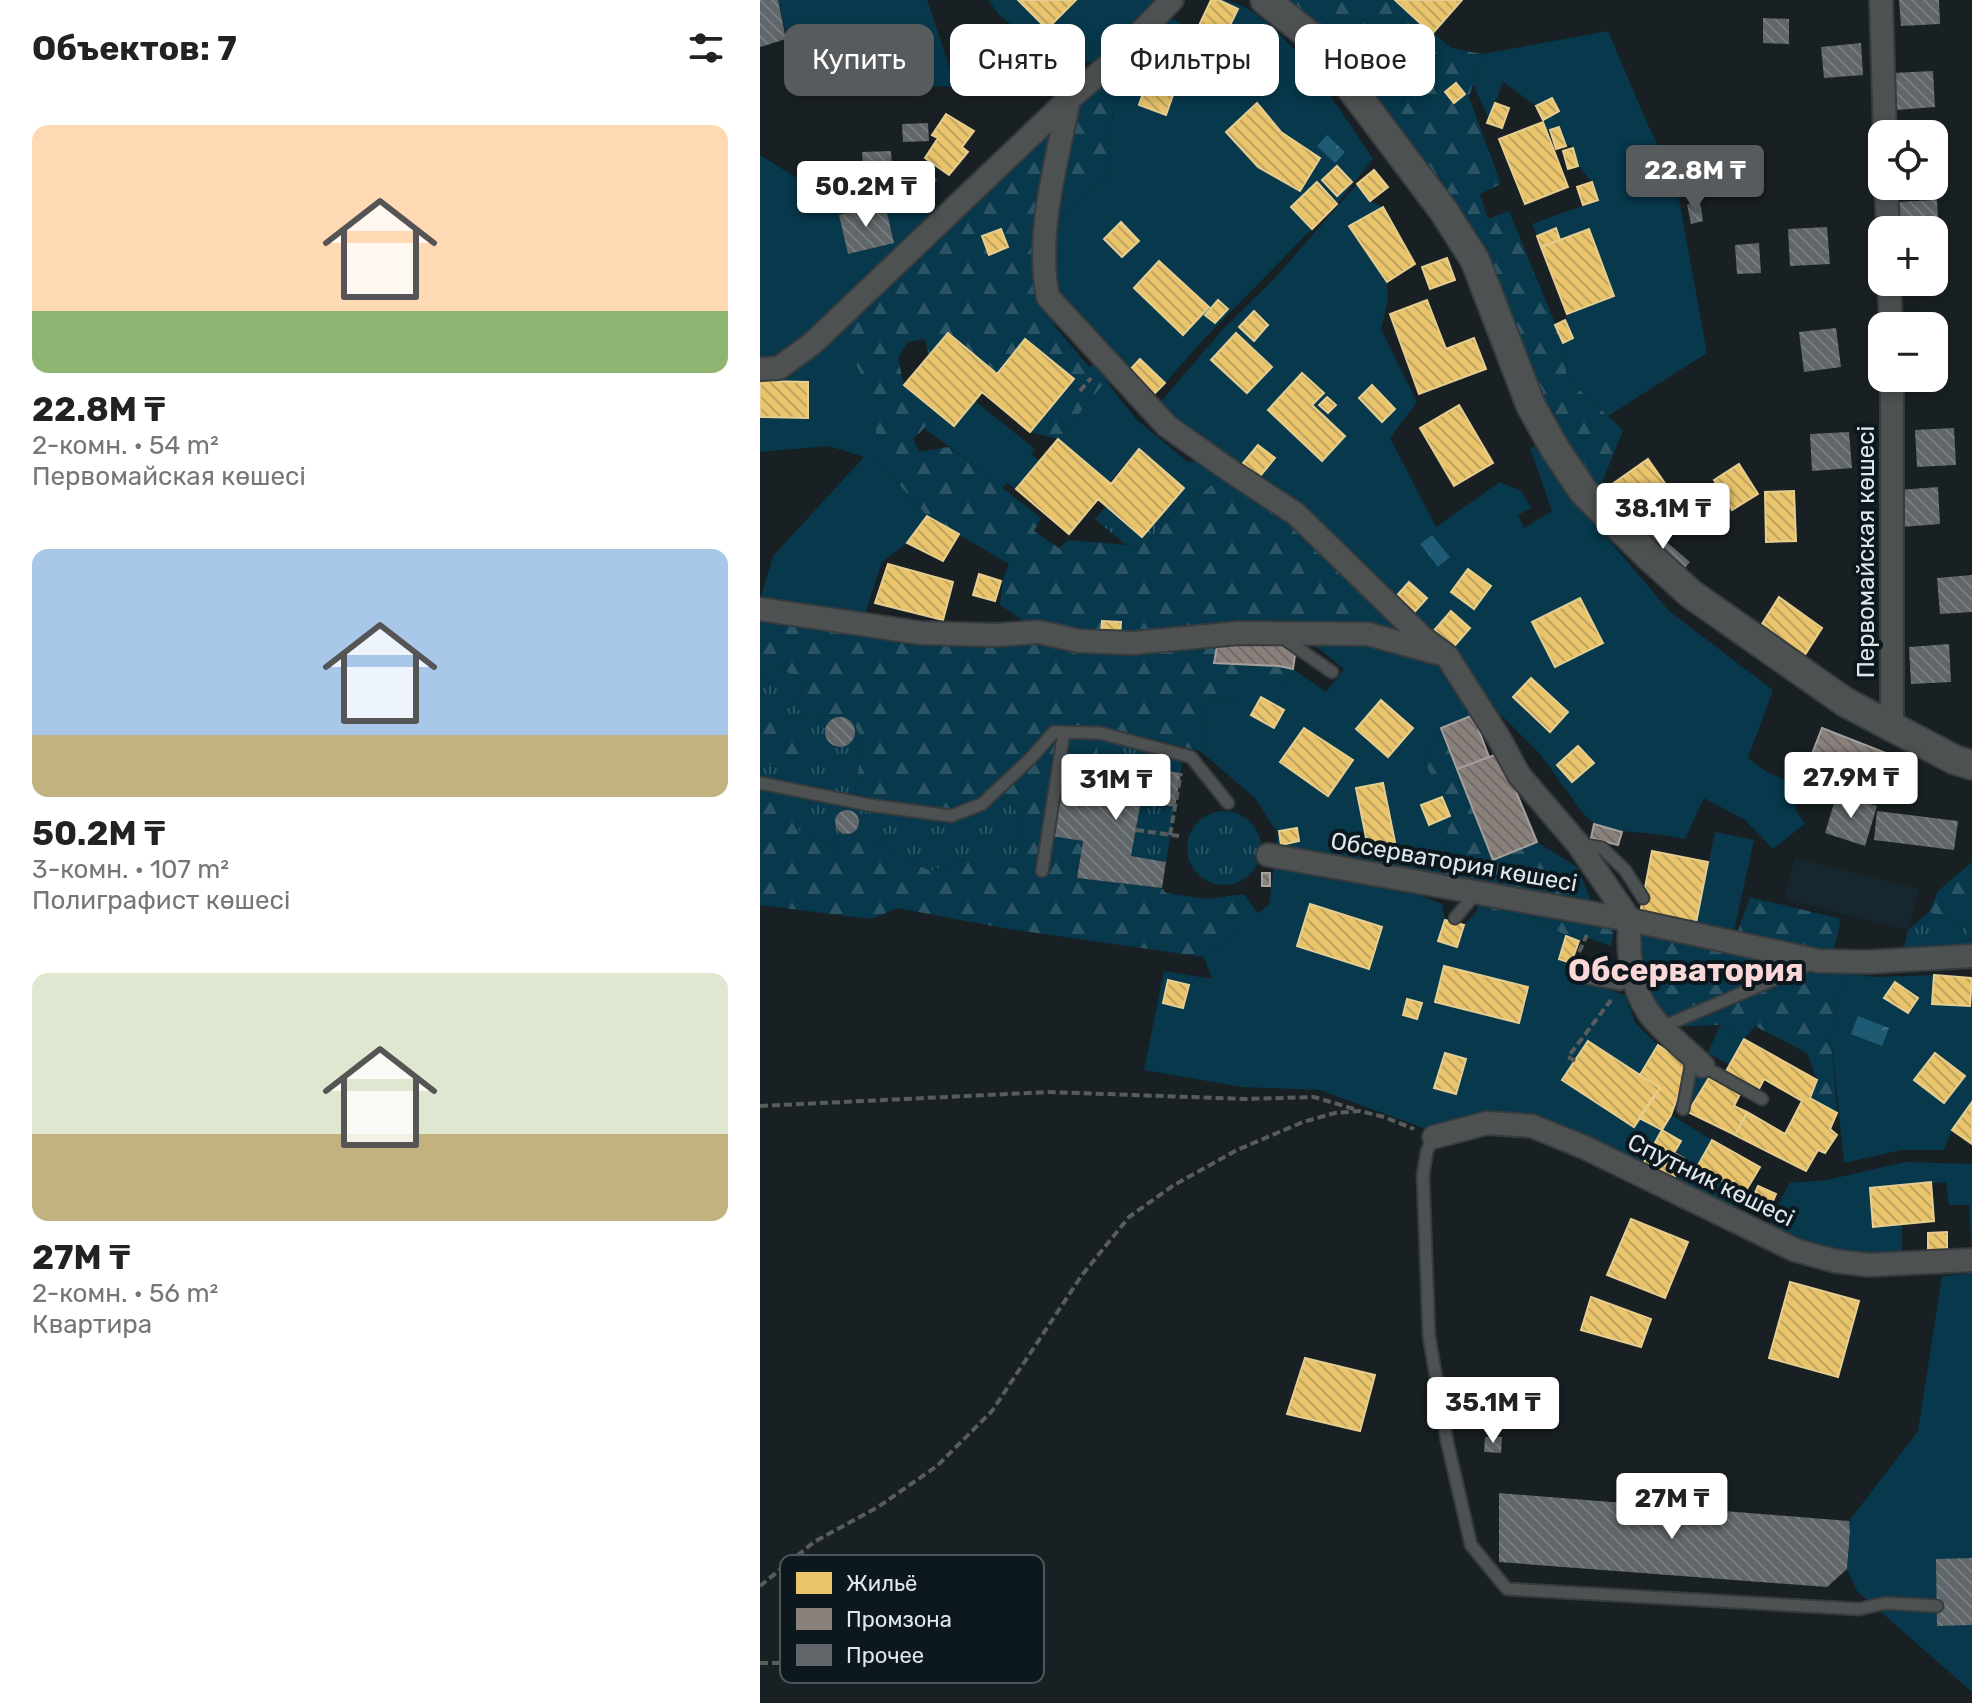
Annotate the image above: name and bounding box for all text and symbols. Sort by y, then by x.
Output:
chip: Купить [784,24,934,96]
chip: Снять [950,24,1085,96]
chip: Фильтры [1101,24,1279,96]
chip: Новое [1295,24,1435,96]
icon: filters [684,26,728,70]
text: Объектов: 7 [32,28,237,69]
map controls [1868,120,1948,392]
button: locate [1868,120,1948,200]
pin: 22.8M ₸ [1621,145,1769,213]
text: 22.8M ₸ [1644,155,1746,186]
pin: 50.2M ₸ [792,161,940,229]
text: 50.2M ₸ [815,171,917,202]
icon: home [308,177,452,321]
button: + [1868,216,1948,296]
button: − [1868,312,1948,392]
text: 22.8M ₸ [32,389,166,430]
street label: Первомайская көшесі [1852,426,1880,678]
text: 2-комн. · 54 m² [32,430,219,461]
text: Первомайская көшесі [32,461,306,492]
pin: 38.1M ₸ [1589,483,1737,551]
text: 38.1M ₸ [1615,493,1711,524]
icon: home [308,601,452,745]
pin: 27.9M ₸ [1777,752,1925,820]
pin: 31M ₸ [1060,754,1172,822]
text: 27.9M ₸ [1803,762,1899,793]
text: 31M ₸ [1079,764,1153,795]
text: 50.2M ₸ [32,813,165,854]
street label: Обсерватория көшесі [1329,827,1579,897]
text: 3-комн. · 107 m² [32,854,229,885]
text: Полиграфист көшесі [32,885,290,916]
district label: Обсерватория [1568,951,1804,989]
icon: home [308,1025,452,1169]
street label: Спутник көшесі [1623,1128,1799,1232]
text: 27M ₸ [32,1237,130,1278]
text: 2-комн. · 56 m² [32,1278,218,1309]
text: Квартира [32,1309,152,1340]
pin: 35.1M ₸ [1419,1377,1567,1445]
text: 35.1M ₸ [1445,1387,1541,1418]
pin: 27M ₸ [1616,1473,1728,1541]
text: 27M ₸ [1634,1483,1710,1514]
legend [780,1555,1044,1683]
text: Жильё [846,1570,917,1597]
text: Промзона [846,1606,952,1633]
text: Прочее [846,1642,924,1669]

